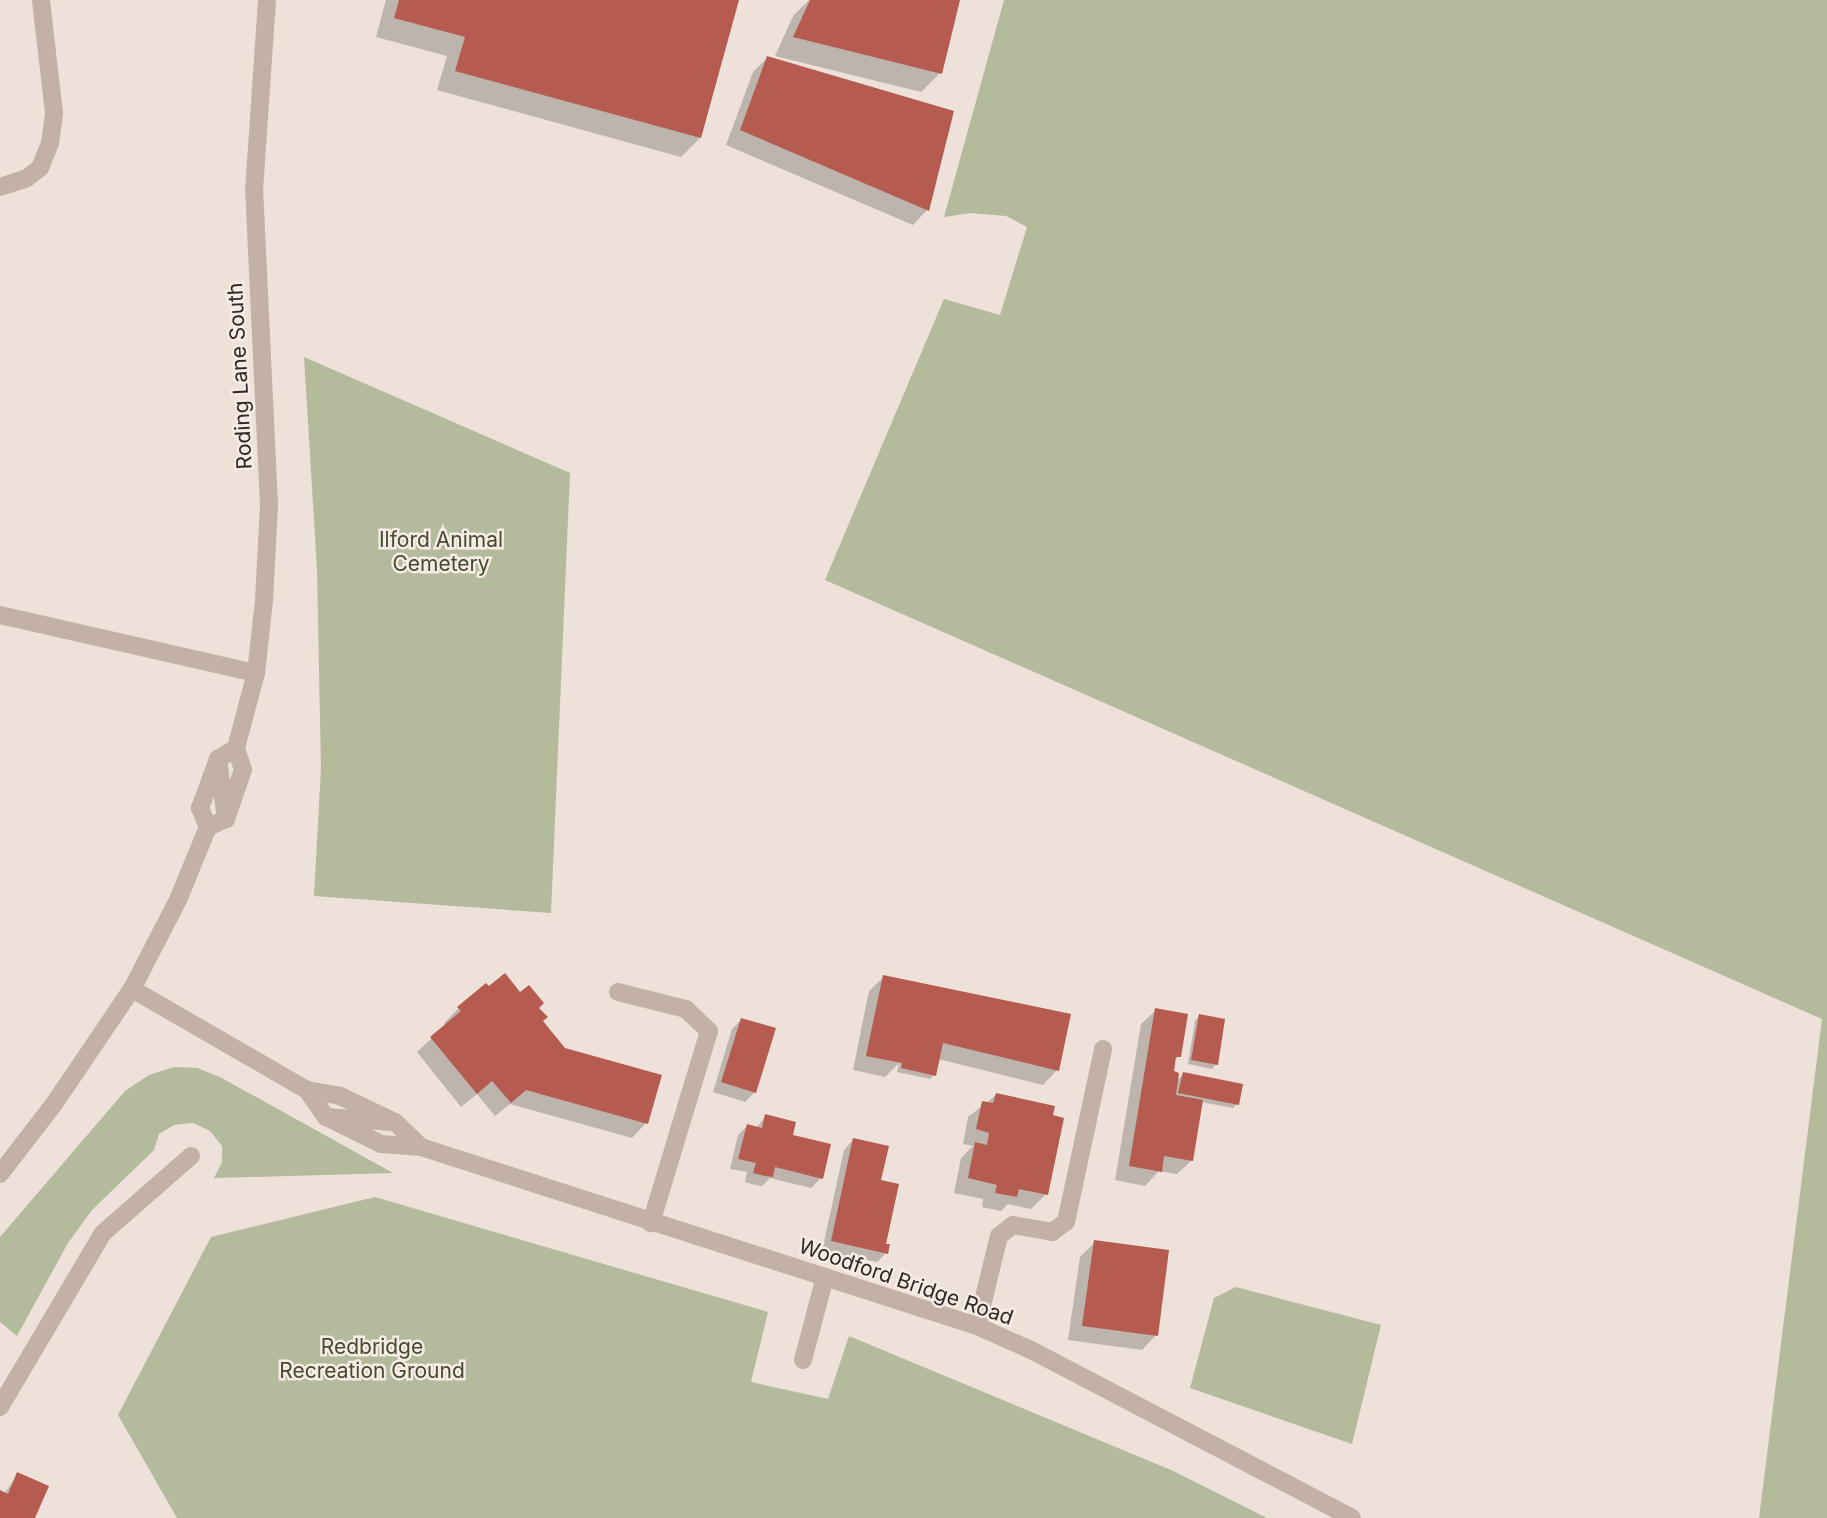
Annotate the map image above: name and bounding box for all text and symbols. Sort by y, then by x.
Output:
street label: Roding Lane South [223,282,257,470]
park label: Ilford Animal Cemetery [379,527,503,577]
street label: Woodford Bridge Road [795,1233,1017,1331]
park label: Redbridge Recreation Ground [279,1334,465,1384]

